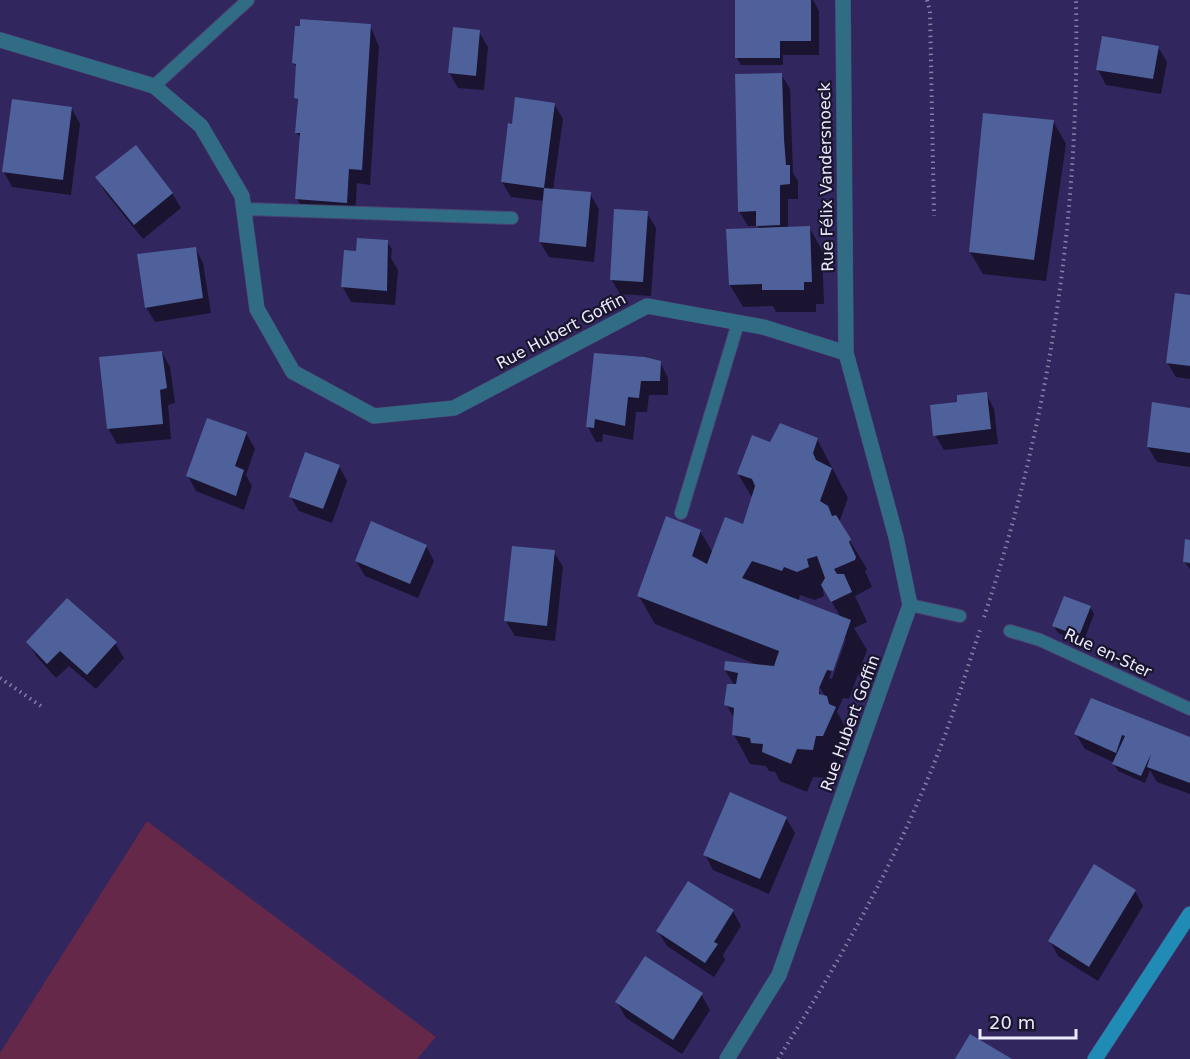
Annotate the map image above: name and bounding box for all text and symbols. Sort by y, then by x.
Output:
street label: Rue Félix Vandersnoeck [815,81,837,272]
street label: Rue Hubert Goffin [493,289,629,373]
street label: Rue en-Ster [1061,625,1155,682]
street label: Rue Hubert Goffin [817,652,883,794]
scale bar [980,1002,1076,1040]
text: 20 m [989,1012,1035,1033]

